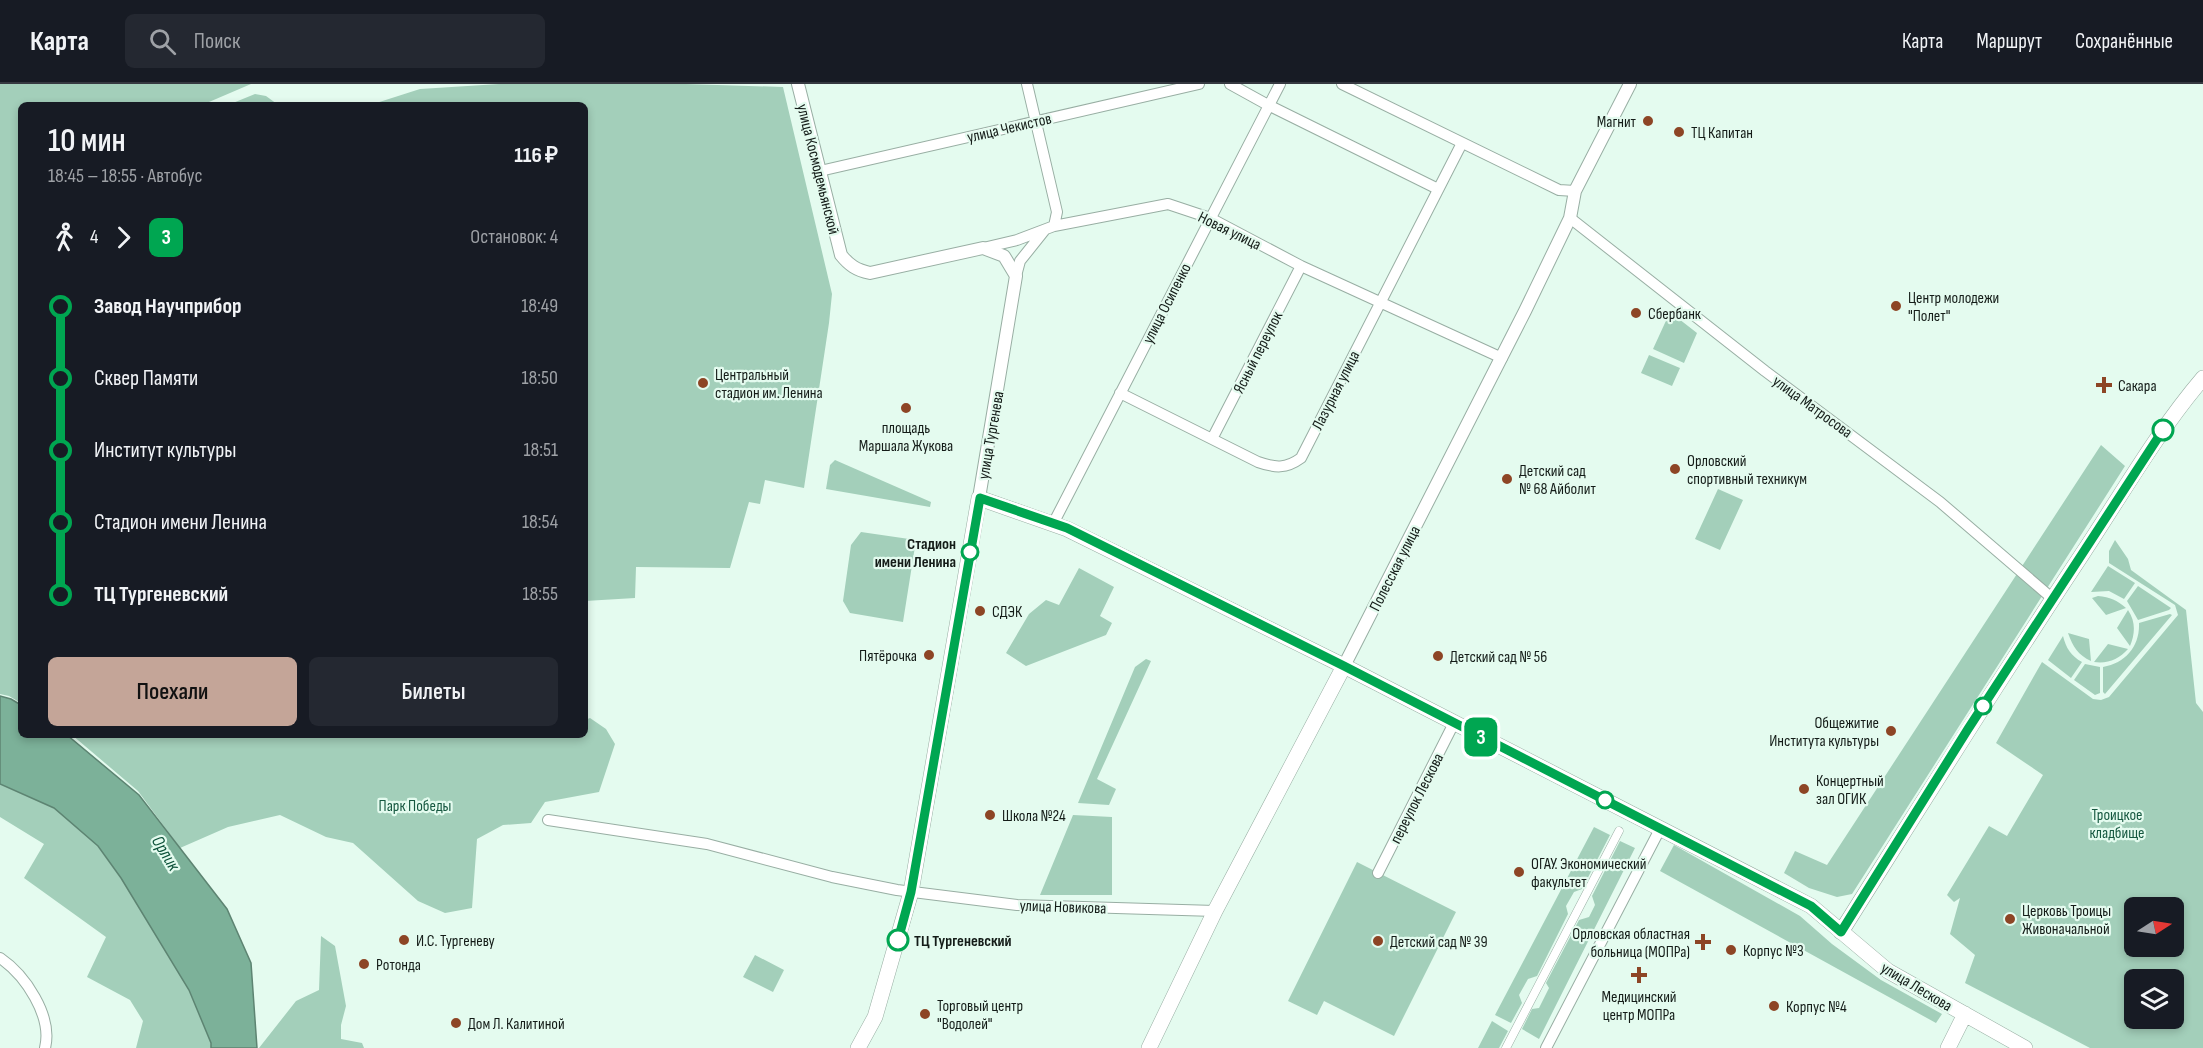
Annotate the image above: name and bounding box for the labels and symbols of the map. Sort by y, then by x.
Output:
street label: улица Космодемьянской [792,102,843,237]
street label: улица Чекистов [965,110,1053,147]
place label: Магнит [1597,113,1637,132]
marker: Магнит [1641,114,1655,128]
place label: ТЦ Капитан [1691,124,1753,143]
marker: ТЦ Капитан [1672,125,1686,139]
street label: Новая улица [1195,208,1264,255]
street label: улица Осипенко [1139,260,1196,347]
place label: Центр молодежи "Полет" [1908,289,1999,326]
marker: Центр молодежи "Полет" [1889,299,1903,313]
place label: Сбербанк [1648,305,1702,324]
marker: Сбербанк [1629,306,1643,320]
street label: Ясный переулок [1230,308,1288,397]
street label: Лазурная улица [1308,348,1364,433]
place label: Центральный стадион им. Ленина [715,366,823,403]
street label: улица Матросова [1769,372,1856,442]
marker: Центральный стадион им. Ленина [696,376,710,390]
marker: Сакара [2095,376,2113,394]
place label: Сакара [2118,377,2157,396]
street label: улица Тургенева [974,390,1009,481]
marker: площадь Маршала Жукова [899,401,913,415]
place label: площадь Маршала Жукова [859,419,953,456]
unlabelled marker [2152,419,2174,441]
place label: Орловский спортивный техникум [1687,452,1807,489]
place label: Детский сад № 68 Айболит [1519,462,1596,499]
marker: Орловский спортивный техникум [1668,462,1682,476]
marker: Детский сад № 68 Айболит [1500,472,1514,486]
street label: Полесская улица [1366,523,1425,614]
place label: Стадион имени Ленина [875,535,956,572]
marker: Стадион имени Ленина [961,543,979,561]
place label: СДЭК [992,603,1023,622]
marker: СДЭК [973,604,987,618]
place label: Пятёрочка [859,647,917,666]
marker: Пятёрочка [922,648,936,662]
place label: Детский сад № 56 [1450,648,1547,667]
marker: Детский сад № 56 [1431,649,1445,663]
unlabelled marker [1974,697,1992,715]
place label: Общежитие Института культуры [1769,714,1879,751]
line badge: 3 [1462,718,1500,756]
marker: Общежитие Института культуры [1884,724,1898,738]
street label: переулок Лескова [1386,750,1448,847]
place label: Концертный зал ОГИК [1816,772,1884,809]
marker: Концертный зал ОГИК [1797,782,1811,796]
unlabelled marker [1596,791,1614,809]
park label: Парк Победы [379,797,451,816]
park label: Троицкое кладбище [2090,806,2144,843]
place label: Школа №24 [1002,807,1066,826]
marker: Школа №24 [983,808,997,822]
water label: Орлик [147,832,185,876]
place label: ОГАУ. Экономический факультет [1531,855,1646,892]
marker: ОГАУ. Экономический факультет [1512,865,1526,879]
street label: улица Новикова [1019,896,1107,919]
north arrow [2124,897,2184,957]
place label: Церковь Троицы Живоначальной [2022,902,2111,939]
marker: Церковь Троицы Живоначальной [2003,912,2017,926]
place label: Орловская областная больница (МОПРа) [1572,925,1690,962]
marker: ТЦ Тургеневский [887,929,909,951]
place label: И.С. Тургеневу [416,932,495,951]
place label: ТЦ Тургеневский [914,932,1012,951]
marker: И.С. Тургеневу [397,933,411,947]
place label: Детский сад № 39 [1390,933,1488,952]
marker: Орловская областная больница (МОПРа) [1694,933,1712,951]
marker: Детский сад № 39 [1371,934,1385,948]
place label: Корпус №3 [1743,942,1804,961]
marker: Корпус №3 [1724,943,1738,957]
place label: Ротонда [376,956,421,975]
marker: Ротонда [357,957,371,971]
street label: улица Лескова [1877,959,1955,1016]
marker: Медицинский центр МОПРа [1630,966,1648,984]
place label: Медицинский центр МОПРа [1601,988,1677,1025]
place label: Торговый центр "Водолей" [937,997,1023,1034]
place label: Корпус №4 [1786,998,1847,1017]
marker: Корпус №4 [1767,999,1781,1013]
marker: Торговый центр "Водолей" [918,1007,932,1021]
place label: Дом Л. Калитиной [468,1015,565,1034]
marker: Дом Л. Калитиной [449,1016,463,1030]

